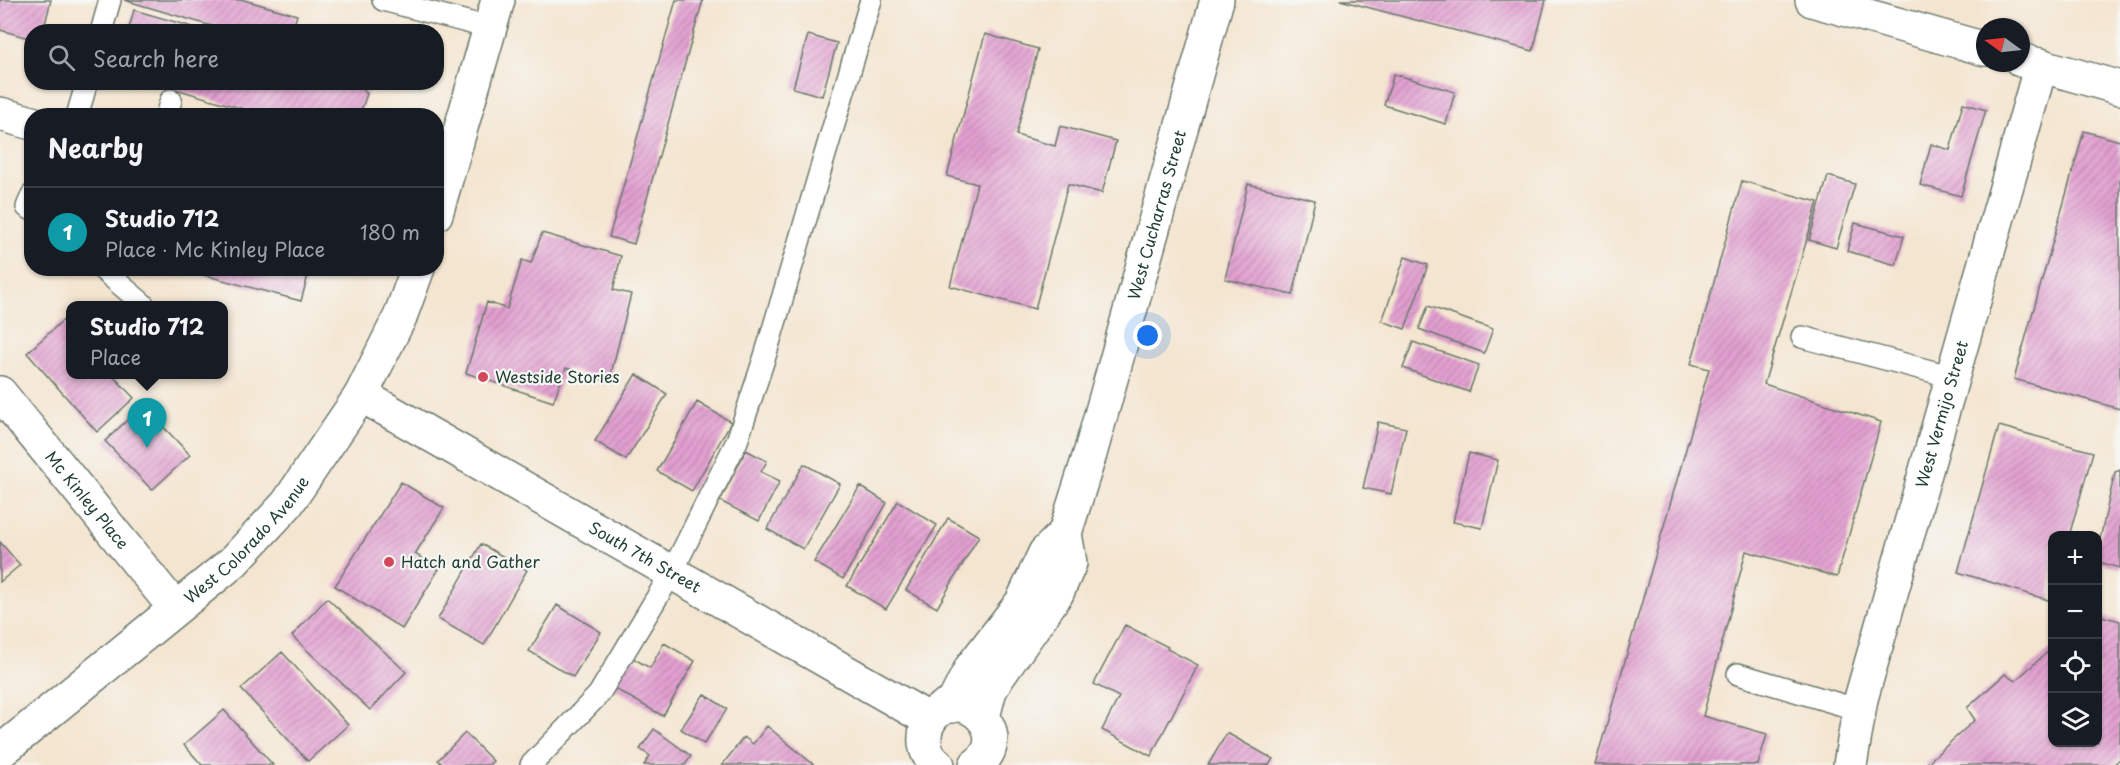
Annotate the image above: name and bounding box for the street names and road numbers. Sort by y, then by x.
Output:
street label: West Cucharras Street [1121,127,1191,302]
street label: West Vermijo Street [1909,337,1973,490]
street label: Mc Kinley Place [40,445,135,554]
street label: West Colorado Avenue [178,470,314,609]
street label: South 7th Street [585,515,706,598]

